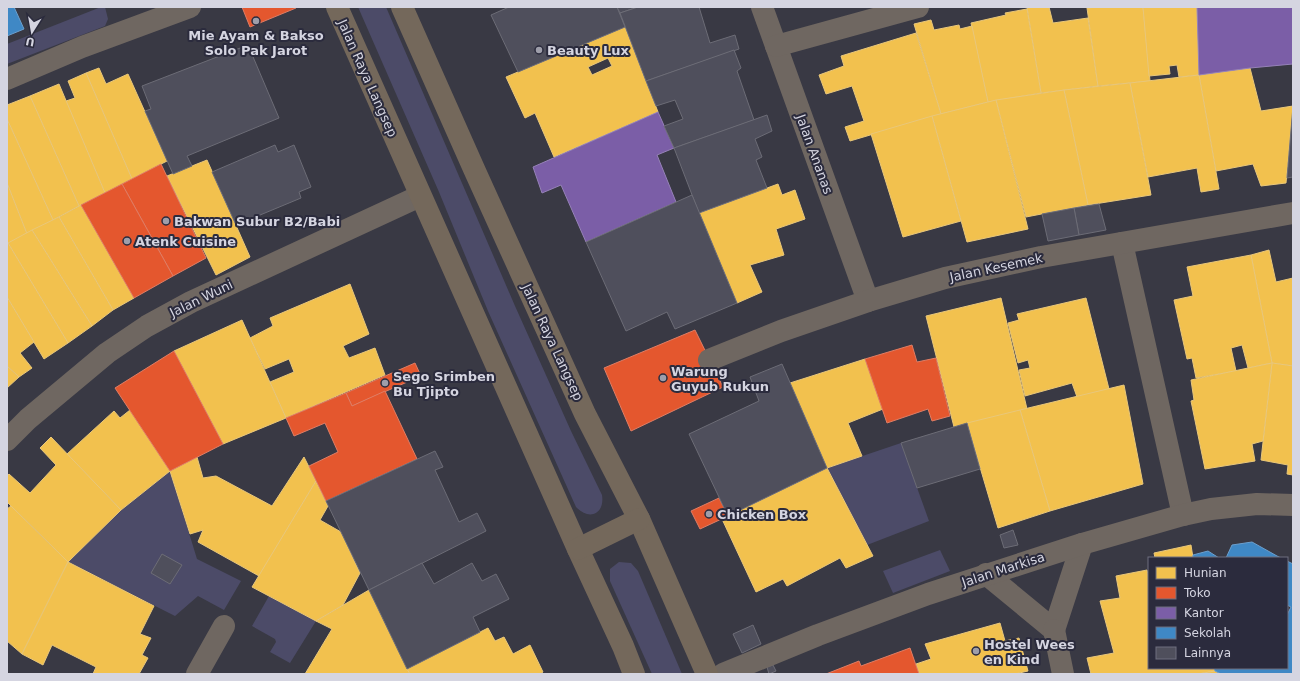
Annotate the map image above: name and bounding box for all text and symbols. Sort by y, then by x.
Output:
north arrow [12,12,52,52]
marker: Mie Ayam & Bakso Solo Pak Jarot [251,16,261,26]
street label: Jalan Raya Langsep [334,16,400,139]
place label: Mie Ayam & Bakso Solo Pak Jarot [188,28,324,58]
text: U [25,34,36,49]
place label: Beauty Lux [547,43,630,58]
marker: Beauty Lux [534,45,544,55]
street label: Jalan Ananas [793,111,836,196]
place label: Bakwan Subur B2/Babi [174,214,340,229]
marker: Bakwan Subur B2/Babi [161,216,171,226]
place label: Atenk Cuisine [135,234,236,249]
marker: Atenk Cuisine [122,236,132,246]
street label: Jalan Kesemek [947,250,1044,285]
street label: Jalan Wuni [166,277,235,321]
street label: Jalan Raya Langsep [518,281,586,403]
place label: Warung Guyub Rukun [671,364,769,394]
place label: Sego Srimben Bu Tjipto [393,369,495,399]
marker: Warung Guyub Rukun [658,373,668,383]
marker: Sego Srimben Bu Tjipto [380,378,390,388]
place label: Chicken Box [717,507,807,522]
marker: Chicken Box [704,509,714,519]
street label: Jalan Markisa [959,549,1046,590]
legend [1148,557,1288,669]
text: Hunian [1184,566,1227,580]
text: Toko [1183,586,1211,600]
text: Kantor [1184,606,1224,620]
text: Sekolah [1184,626,1231,640]
place label: Hostel Wees en Kind [984,637,1075,667]
marker: Hostel Wees en Kind [971,646,981,656]
text: Lainnya [1184,646,1231,660]

